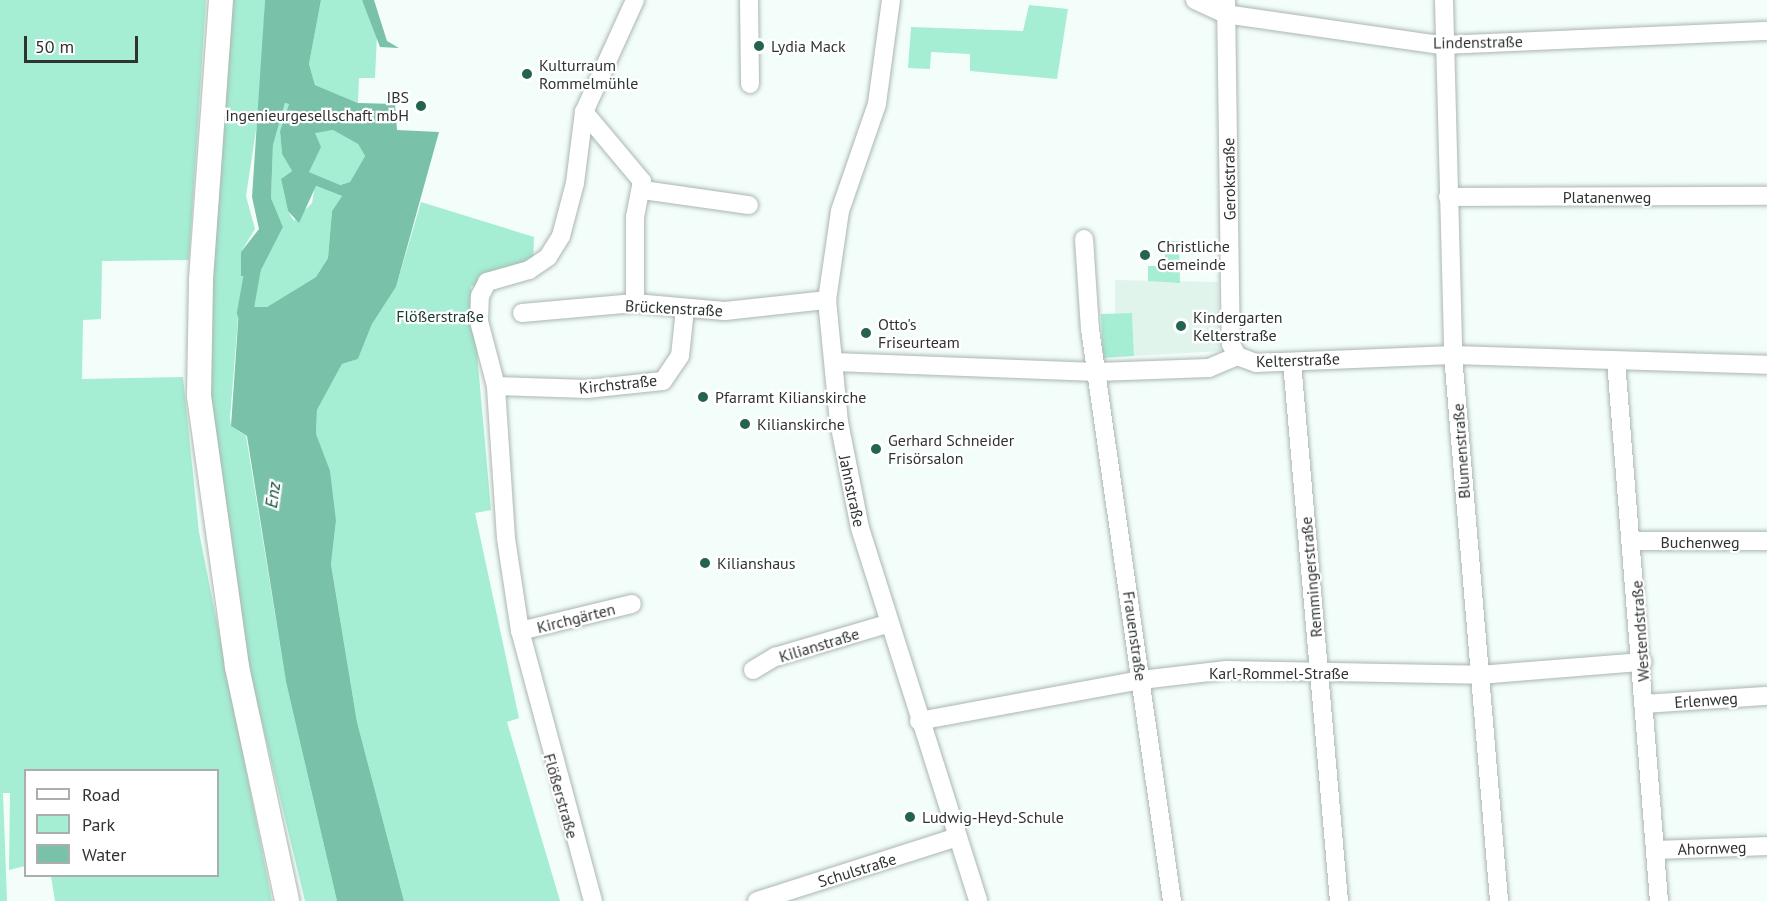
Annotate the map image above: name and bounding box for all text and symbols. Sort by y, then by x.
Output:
scale bar [27,24,141,62]
street label: Lindenstraße [1433,32,1523,52]
text: 50 m [35,35,74,58]
place label: Lydia Mack [771,36,846,56]
marker: Lydia Mack [752,39,766,53]
place label: Kulturraum Rommelmühle [539,55,638,93]
marker: Kulturraum Rommelmühle [520,67,534,81]
place label: IBS Ingenieurgesellschaft mbH [225,87,409,125]
marker: IBS Ingenieurgesellschaft mbH [414,99,428,113]
street label: Gerokstraße [1219,137,1239,221]
street label: Platanenweg [1563,187,1651,207]
place label: Christliche Gemeinde [1157,236,1230,274]
marker: Christliche Gemeinde [1138,248,1152,262]
street label: Brückenstraße [625,296,723,320]
park label: Flößerstraße [396,306,484,326]
place label: Kindergarten Kelterstraße [1193,307,1283,345]
place label: Otto's Friseurteam [878,314,960,352]
marker: Kindergarten Kelterstraße [1174,319,1188,333]
marker: Otto's Friseurteam [859,326,873,340]
street label: Kelterstraße [1256,349,1340,371]
street label: Kirchstraße [578,370,658,398]
place label: Pfarramt Kilianskirche [715,387,866,407]
marker: Pfarramt Kilianskirche [696,390,710,404]
street label: Blumenstraße [1448,403,1474,499]
place label: Kilianskirche [757,414,845,434]
marker: Kilianskirche [738,417,752,431]
place label: Gerhard Schneider Frisörsalon [888,430,1014,468]
marker: Gerhard Schneider Frisörsalon [869,442,883,456]
street label: Jahnstraße [835,453,869,529]
water label: Enz [260,480,286,510]
street label: Remmingerstraße [1296,516,1326,638]
street label: Buchenweg [1661,532,1739,552]
place label: Kilianshaus [717,553,795,573]
marker: Kilianshaus [698,556,712,570]
street label: Westendstraße [1627,580,1653,682]
street label: Frauenstraße [1119,590,1151,682]
street label: Kirchgärten [535,599,617,637]
street label: Kilianstraße [777,624,861,666]
street label: Karl-Rommel-Straße [1209,663,1349,683]
street label: Erlenweg [1674,688,1738,712]
street label: Flößerstraße [540,751,582,841]
legend [24,769,219,877]
text: Road [82,783,120,806]
place label: Ludwig-Heyd-Schule [922,807,1064,827]
marker: Ludwig-Heyd-Schule [903,810,917,824]
text: Park [82,813,115,836]
street label: Ahornweg [1677,837,1747,859]
text: Water [82,843,126,866]
street label: Schulstraße [816,849,898,891]

